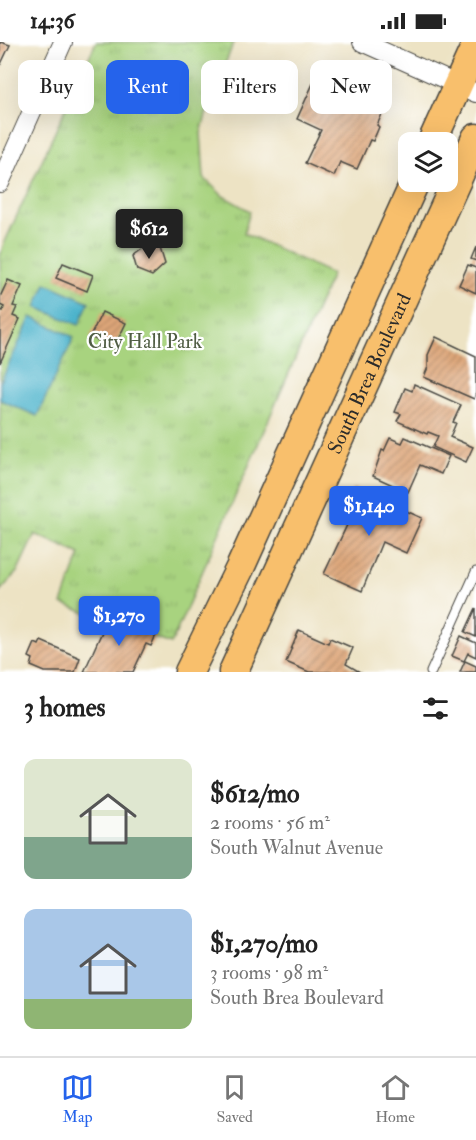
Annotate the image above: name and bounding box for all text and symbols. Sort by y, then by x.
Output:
text: 14:36 [30,7,75,35]
chip: Buy [18,60,94,114]
chip: Rent [106,60,189,114]
chip: Filters [201,60,298,114]
chip: New [310,60,392,114]
map controls [398,132,458,192]
button: layers [398,132,458,192]
pin: $612 [113,209,185,260]
text: $612 [130,216,168,241]
street label: South Brea Boulevard [322,289,417,458]
park label: City Hall Park [88,329,203,354]
pin: $1,140 [320,486,418,537]
text: $1,140 [343,493,395,518]
pin: $1,270 [70,596,168,647]
text: $1,270 [93,603,145,628]
text: 3 homes [24,692,105,724]
icon: filters [419,692,452,725]
text: $612/mo [210,778,300,810]
icon: home [72,783,144,855]
text: 2 rooms · 56 m² [210,810,330,835]
text: South Walnut Avenue [210,835,383,860]
text: $1,270/mo [210,928,318,960]
icon: home [72,933,144,1005]
text: 3 rooms · 98 m² [210,960,328,985]
text: South Brea Boulevard [210,985,384,1010]
tab: Map [61,1071,94,1127]
tab: Saved [216,1071,253,1127]
tab: Home [375,1071,415,1127]

